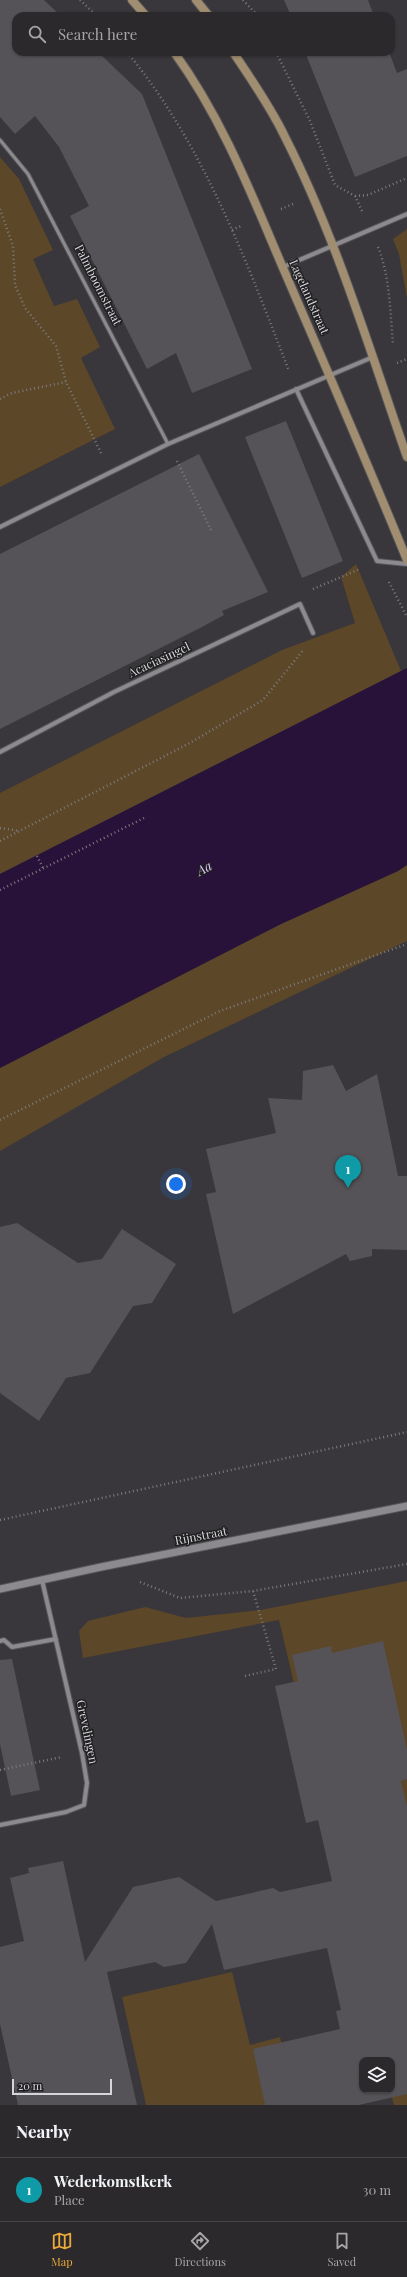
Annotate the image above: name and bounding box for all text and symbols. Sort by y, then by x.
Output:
search box [12,12,395,56]
icon: search [26,23,48,45]
text: Search here [58,24,137,44]
street label: Palmboomstraat [72,241,126,328]
street label: Lagelandstraat [286,257,334,337]
street label: Acaciasingel [124,638,193,681]
water label: Aa [191,856,215,880]
pin: 1 [335,1155,361,1188]
your location [166,1174,186,1194]
street label: Rijnstraat [173,1522,229,1548]
street label: Grevelingen [73,1698,103,1765]
map controls [359,2057,395,2093]
button: layers [359,2057,395,2093]
scale bar [12,2077,112,2096]
text: 20 m [18,2078,42,2093]
text: Nearby [16,2120,71,2142]
text: Wederkomstkerk [54,2171,172,2191]
text: 1 [27,2181,31,2198]
text: 30 m [363,2181,391,2198]
text: Place [54,2191,85,2208]
tab: Map [51,2230,73,2269]
tab: Directions [174,2230,226,2269]
tab: Saved [328,2230,356,2269]

